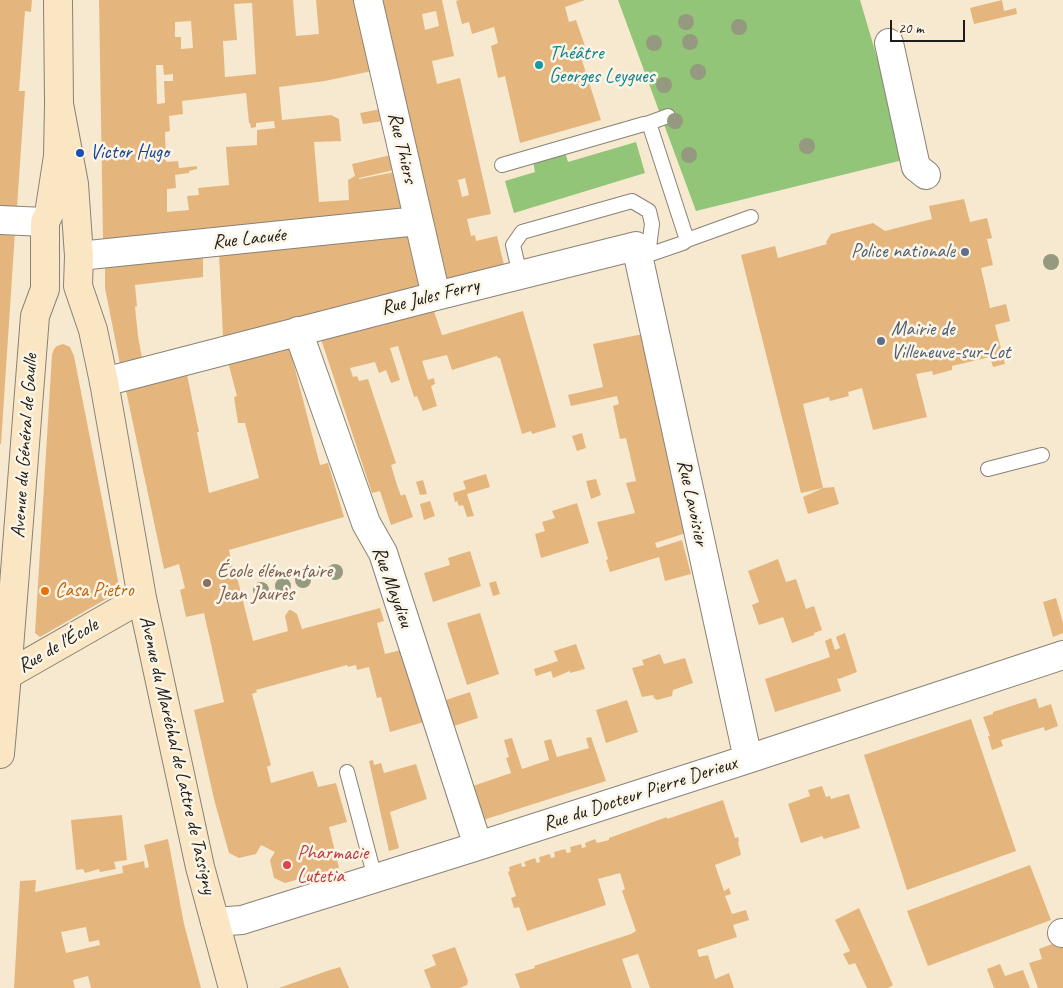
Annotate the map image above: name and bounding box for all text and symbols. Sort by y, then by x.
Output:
scale bar [893,10,968,42]
text: 20 m [898,19,924,38]
place label: Théâtre Georges Leygues [549,42,654,89]
marker: Théâtre Georges Leygues [533,59,545,71]
street label: Rue Thiers [382,110,422,186]
place label: Victor Hugo [90,141,169,165]
marker: Victor Hugo [74,147,86,159]
street label: Rue Lacuée [211,223,287,255]
place label: Police nationale [851,240,955,264]
marker: Police nationale [959,246,971,258]
street label: Rue Jules Ferry [378,273,482,321]
place label: Mairie de Villeneuve-sur-Lot [891,318,1010,365]
marker: Mairie de Villeneuve-sur-Lot [875,335,887,347]
street label: Avenue du Général de Gaulle [7,353,43,539]
street label: Rue Lavoisier [671,458,713,548]
street label: Rue Maydieu [366,543,418,631]
place label: École élémentaire Jean Jaurès [217,560,332,607]
marker: École élémentaire Jean Jaurès [201,577,213,589]
place label: Casa Pietro [55,579,133,603]
marker: Casa Pietro [39,585,51,597]
street label: Rue de l'École [14,613,102,679]
street label: Avenue du Maréchal de Lattre de Tassigny [133,614,221,896]
street label: Rue du Docteur Pierre Derieux [540,751,740,837]
place label: Pharmacie Lutetia [297,842,368,889]
marker: Pharmacie Lutetia [281,859,293,871]

